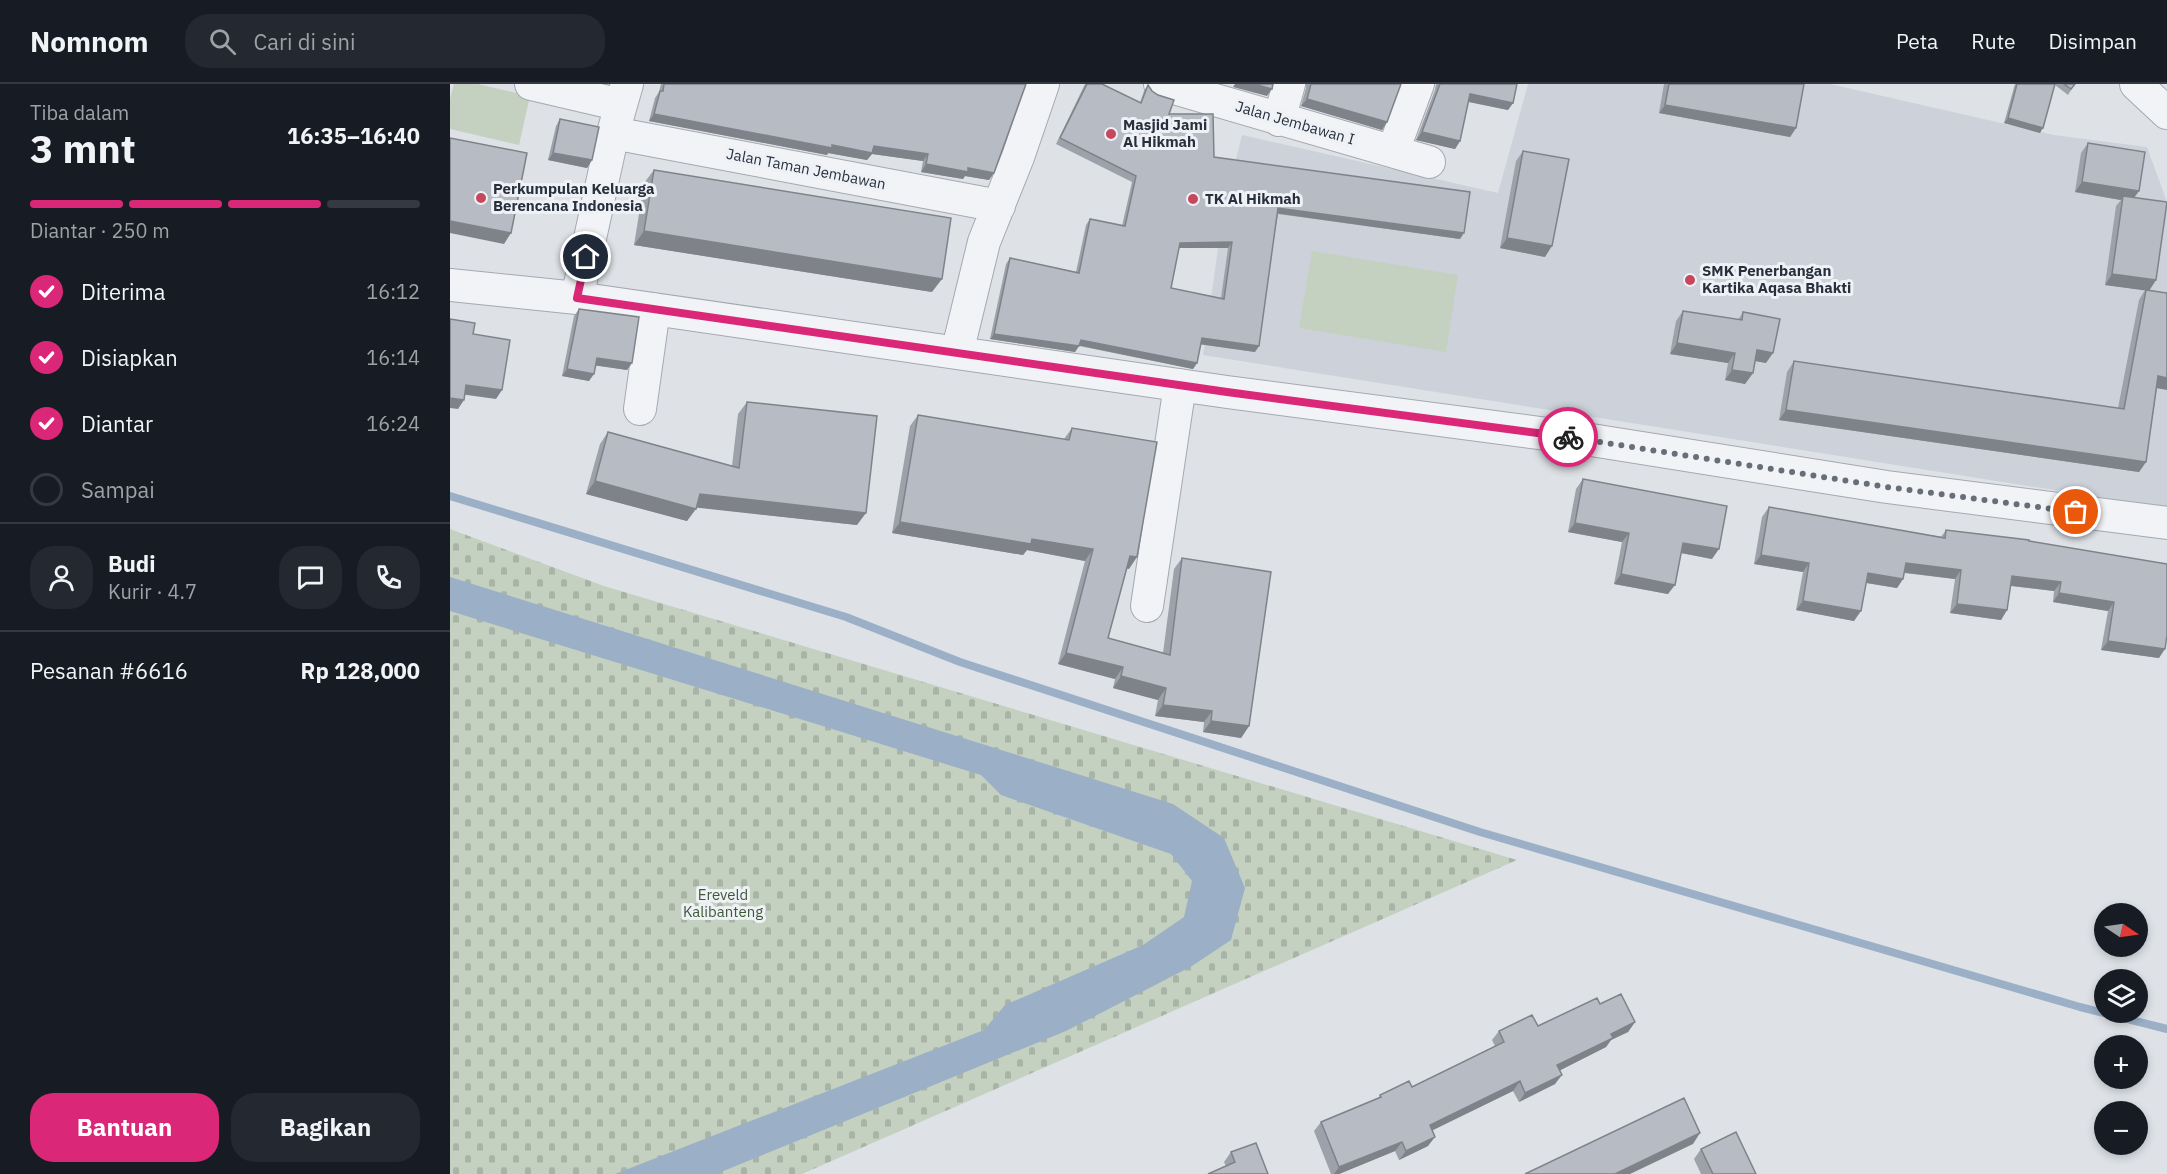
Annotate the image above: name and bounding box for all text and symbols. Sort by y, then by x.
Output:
search box [185,14,605,68]
text: Nomnom [30,23,149,60]
icon: search [206,25,239,58]
text: Cari di sini [254,27,355,56]
text: Peta [1896,27,1938,55]
text: Rute [1971,27,2016,55]
text: Disimpan [2049,27,2137,55]
street label: Jalan Jembawan I [1233,96,1357,149]
text: Tiba dalam [30,99,129,126]
place label: Masjid Jami Al Hikmah [1123,115,1207,151]
text: 16:35–16:40 [287,121,420,150]
text: 3 mnt [30,123,136,174]
marker: Masjid Jami Al Hikmah [1104,127,1118,141]
street label: Jalan Taman Jembawan [725,144,887,193]
place label: Perkumpulan Keluarga Berencana Indonesia [493,179,655,215]
place label: TK Al Hikmah [1205,189,1301,208]
marker: Perkumpulan Keluarga Berencana Indonesia [474,191,488,205]
marker: TK Al Hikmah [1186,192,1200,206]
text: Diantar · 250 m [30,217,170,244]
pin [560,231,611,282]
icon: home [569,240,602,273]
place label: SMK Penerbangan Kartika Aqasa Bhakti [1702,261,1851,297]
marker: SMK Penerbangan Kartika Aqasa Bhakti [1683,273,1697,287]
icon: check [30,275,63,308]
text: Diterima [81,277,166,306]
text: 16:12 [366,278,420,305]
icon: check [30,341,63,374]
text: Disiapkan [81,343,178,372]
text: 16:14 [366,344,420,371]
icon: check [30,407,63,440]
courier [1538,407,1598,467]
text: Diantar [81,409,153,438]
text: 16:24 [366,410,420,437]
icon: bike [1552,421,1585,454]
text: Sampai [81,475,155,504]
pin [2050,486,2101,537]
icon: bag [2059,495,2092,528]
button: person [30,546,93,609]
button: chat [279,546,342,609]
button: phone [357,546,420,609]
text: Budi [108,549,155,578]
text: Kurir · 4.7 [108,578,197,605]
text: Pesanan #6616 [30,656,188,685]
text: Rp 128,000 [301,656,420,685]
park label: Ereveld Kalibanteng [683,885,763,921]
north arrow [2094,903,2148,957]
map controls [2094,903,2148,1155]
button: layers [2094,969,2148,1023]
button: + [2094,1035,2148,1089]
button: Bantuan [30,1093,219,1162]
button: Bagikan [231,1093,420,1162]
button: − [2094,1101,2148,1155]

